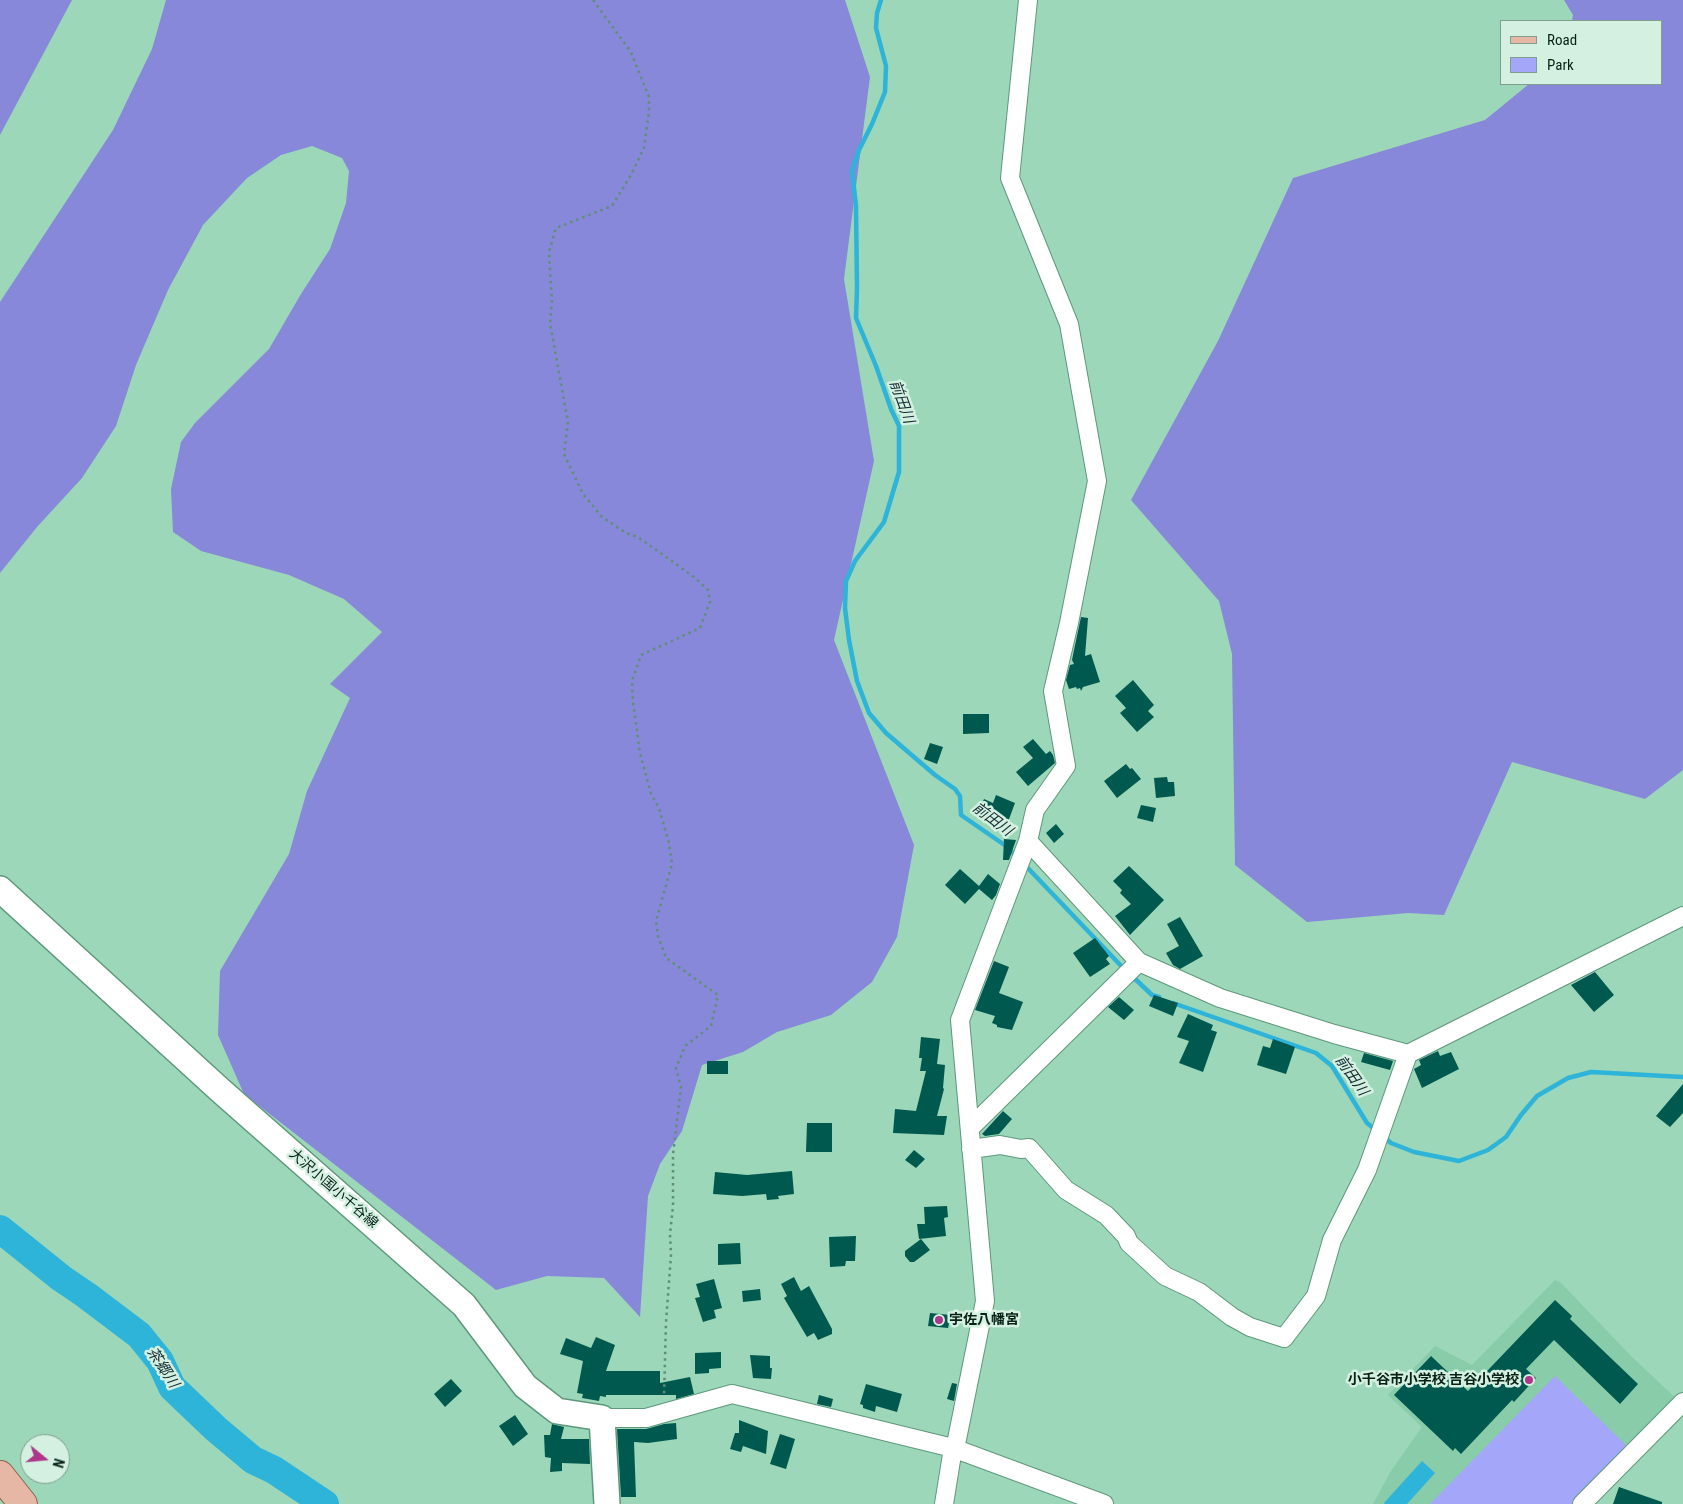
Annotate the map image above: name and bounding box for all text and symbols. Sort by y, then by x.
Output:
legend [1500,20,1663,85]
text: Road [1547,31,1577,49]
text: Park [1547,56,1574,74]
water label: 前田川 [885,378,917,426]
water label: 前田川 [969,799,1015,841]
water label: 前田川 [1331,1052,1371,1100]
street label: 大沢小国小千谷線 [285,1146,381,1232]
place label: 宇佐八幡宮 [949,1312,1019,1328]
marker: 宇佐八幡宮 [933,1314,945,1326]
water label: 茶郷川 [142,1344,182,1392]
place label: 小千谷市小学校 吉谷小学校 [1348,1372,1519,1388]
marker: 小千谷市小学校 吉谷小学校 [1523,1374,1535,1386]
north arrow [20,1434,70,1484]
text: N [49,1457,67,1470]

